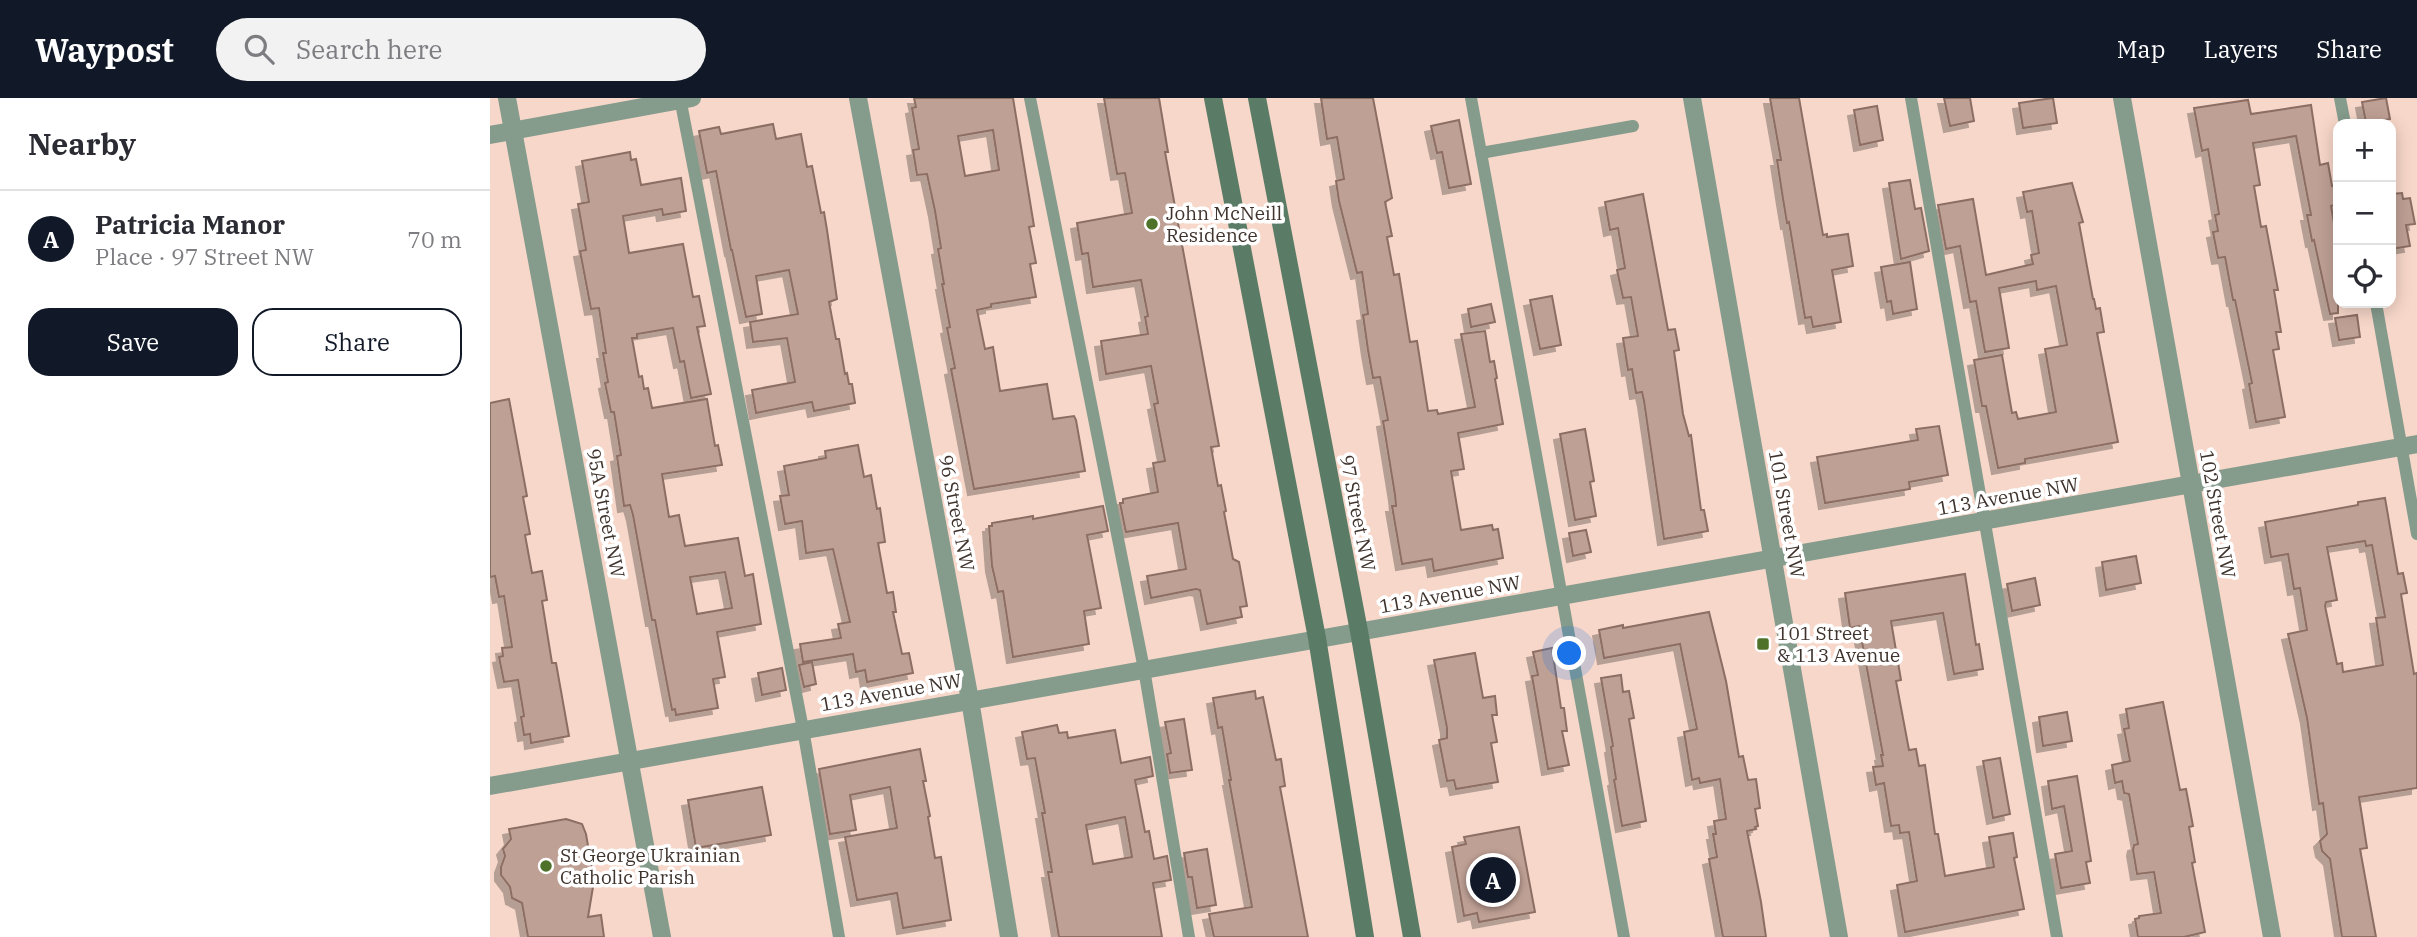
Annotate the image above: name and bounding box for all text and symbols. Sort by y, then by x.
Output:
search box [216,18,706,81]
text: Waypost [35,28,174,71]
icon: search [240,30,278,68]
text: Search here [296,32,442,66]
text: Map [2117,33,2165,65]
text: Layers [2203,33,2278,65]
text: Share [2316,33,2382,65]
map controls [2333,119,2396,308]
button: + [2333,119,2396,182]
text: Nearby [28,124,136,163]
button: − [2333,182,2396,245]
place label: John McNeill Residence [1166,201,1283,247]
text: Patricia Manor [95,207,285,241]
marker: John McNeill Residence [1144,216,1160,232]
text: A [43,224,59,254]
text: 70 m [407,224,462,254]
text: Place · 97 Street NW [95,241,314,271]
button: locate [2333,245,2396,308]
button: Save [28,308,238,376]
button: Share [252,308,462,376]
street label: 95A Street NW [582,446,630,580]
street label: 101 Street NW [1764,448,1810,580]
street label: 102 Street NW [2195,448,2241,580]
street label: 96 Street NW [934,453,980,573]
street label: 97 Street NW [1335,453,1381,573]
street label: 113 Avenue NW [1936,472,2080,520]
street label: 113 Avenue NW [1378,570,1522,618]
place label: 101 Street & 113 Avenue [1777,621,1900,667]
your location [1552,636,1586,670]
marker: 101 Street & 113 Avenue [1755,636,1771,652]
street label: 113 Avenue NW [819,668,963,716]
place label: St George Ukrainian Catholic Parish [560,843,741,889]
pin: A [1470,854,1516,906]
marker: St George Ukrainian Catholic Parish [538,858,554,874]

